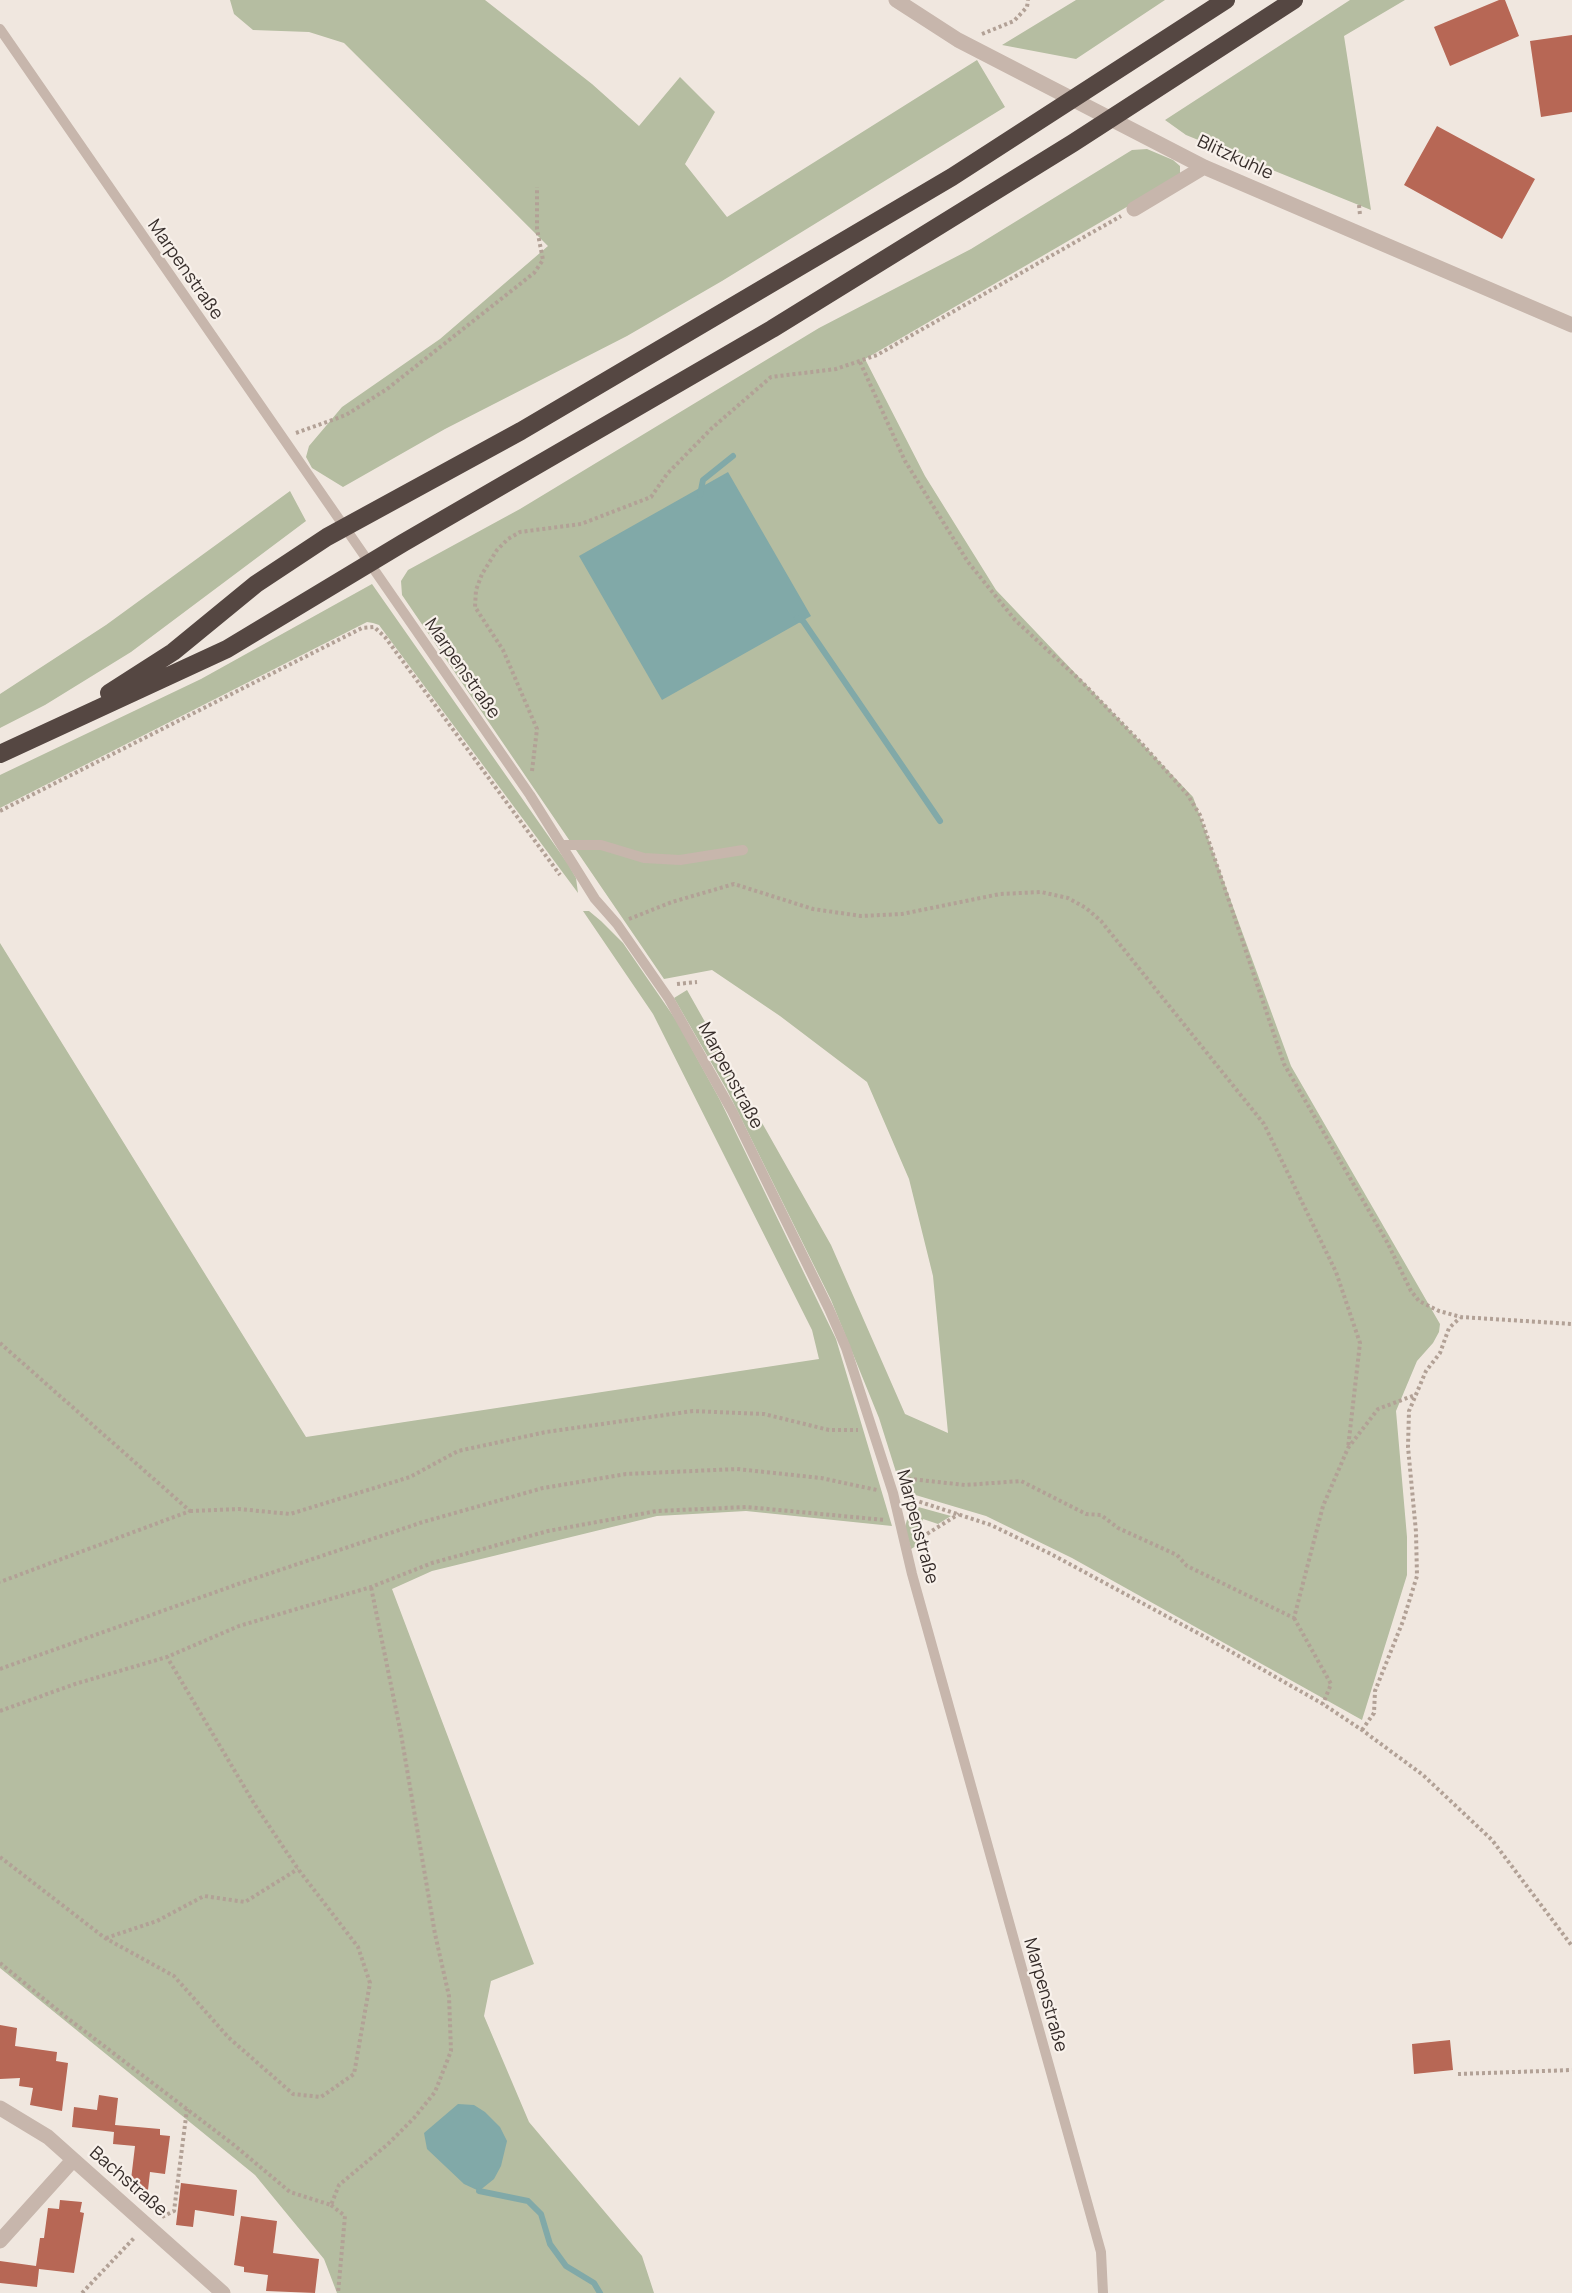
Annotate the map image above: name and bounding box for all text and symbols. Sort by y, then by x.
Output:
street label: Blitzkuhle [1194,131,1276,185]
street label: Marpenstraße [143,216,227,324]
street label: Marpenstraße [420,615,504,723]
street label: Marpenstraße [693,1019,767,1133]
street label: Marpenstraße [891,1468,943,1586]
street label: Marpenstraße [1018,1936,1072,2054]
street label: Bachstraße [85,2142,171,2222]

